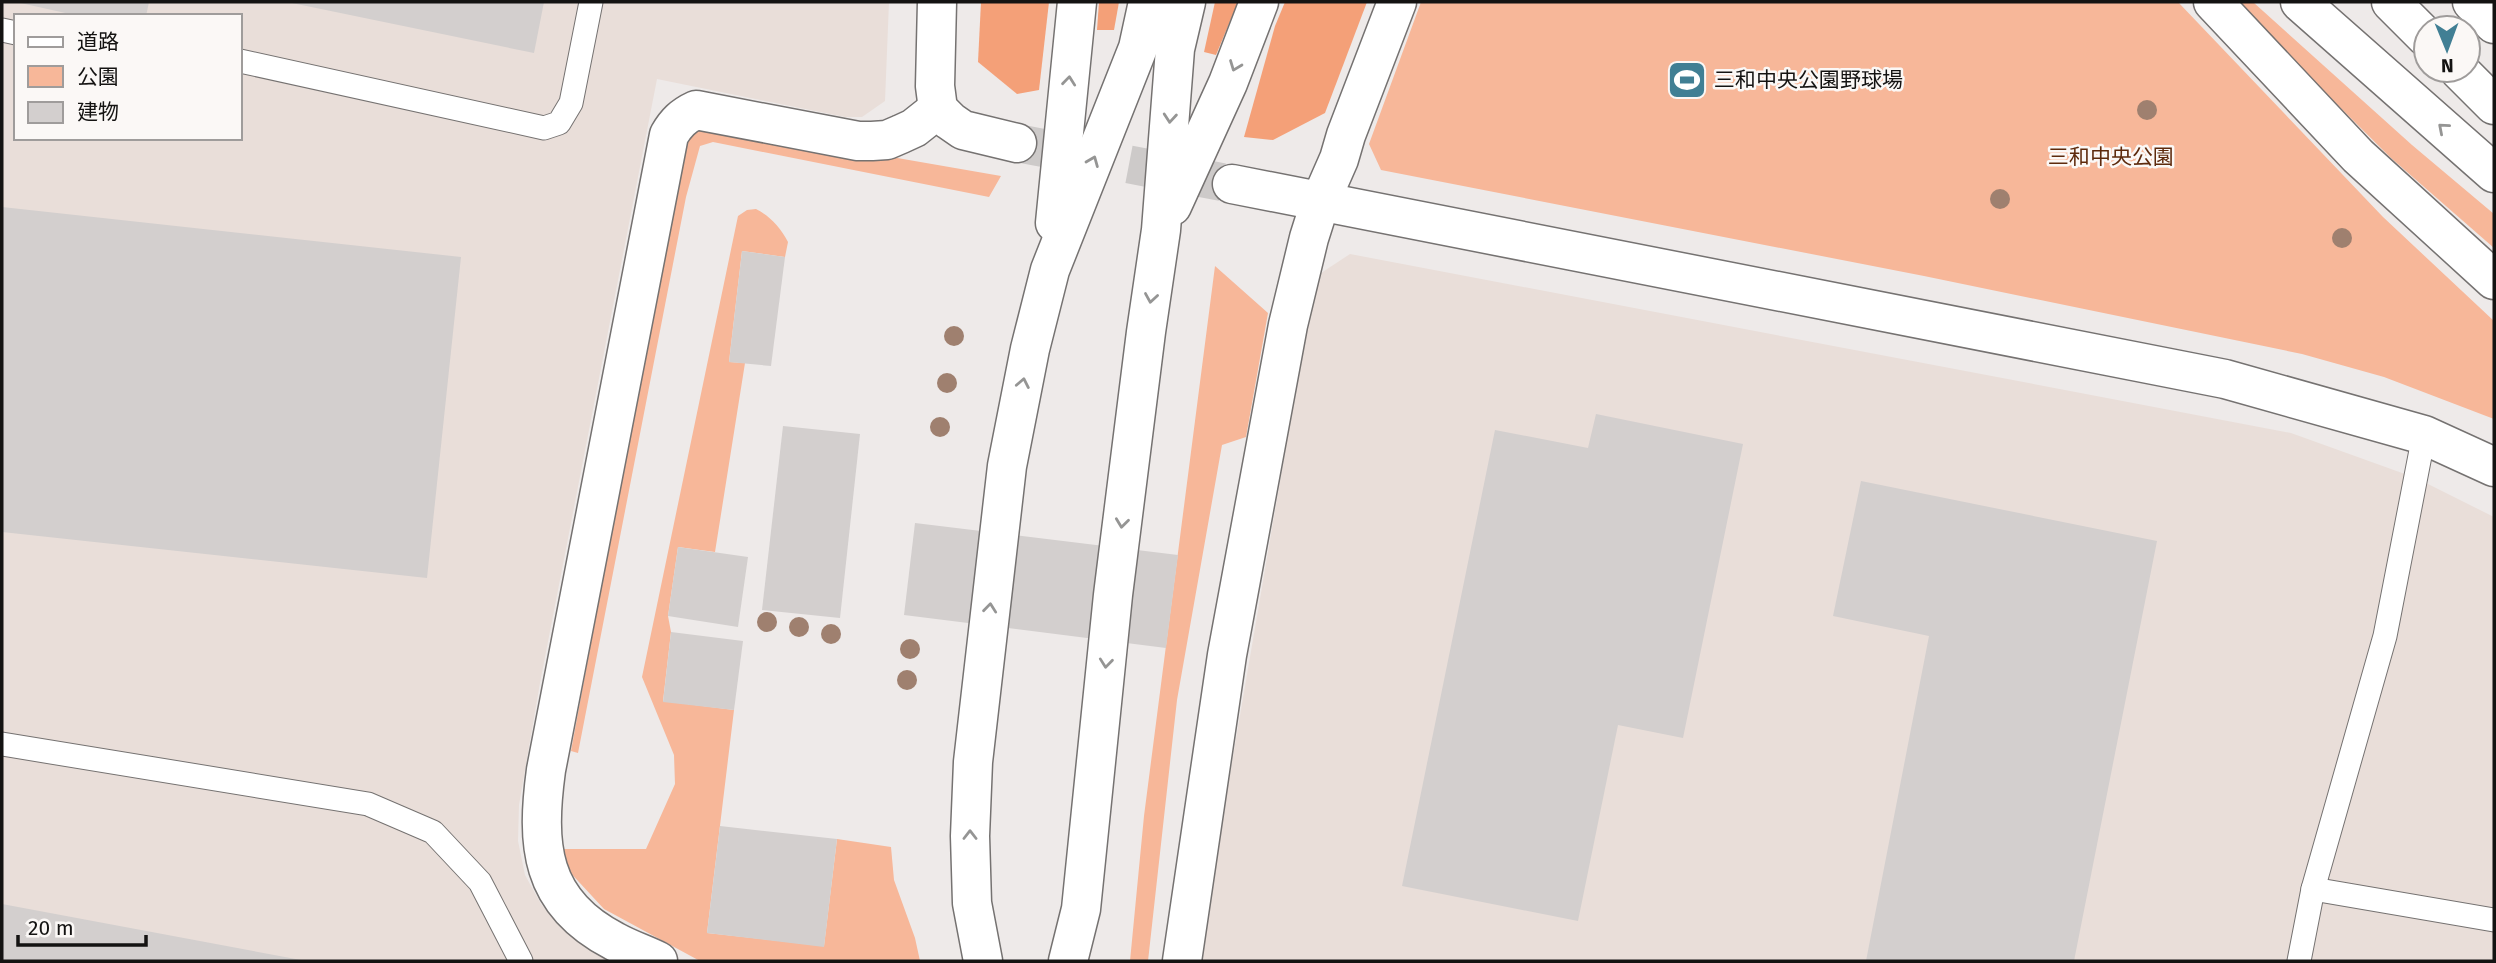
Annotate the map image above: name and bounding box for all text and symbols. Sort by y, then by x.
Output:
legend [14,14,242,140]
north arrow [2412,14,2482,84]
text: 道路 [77,29,119,55]
text: N [2441,54,2454,77]
one-way arrow [1229,59,1243,71]
sports icon: 三和中央公園野球場 [1666,59,1708,101]
text: 公園 [77,64,119,90]
place label: 三和中央公園野球場 [1714,67,1903,93]
one-way arrow [1062,75,1077,86]
text: 建物 [77,99,119,125]
one-way arrow [1163,112,1178,123]
one-way arrow [2438,124,2451,136]
park label: 三和中央公園 [2048,144,2174,170]
one-way arrow [1085,156,1099,168]
one-way arrow [1144,292,1159,304]
one-way arrow [1015,377,1030,389]
one-way arrow [1114,517,1129,529]
one-way arrow [982,602,997,614]
one-way arrow [1099,657,1114,668]
one-way arrow [962,829,978,839]
scale bar [18,904,145,948]
text: 20 m [28,915,74,941]

